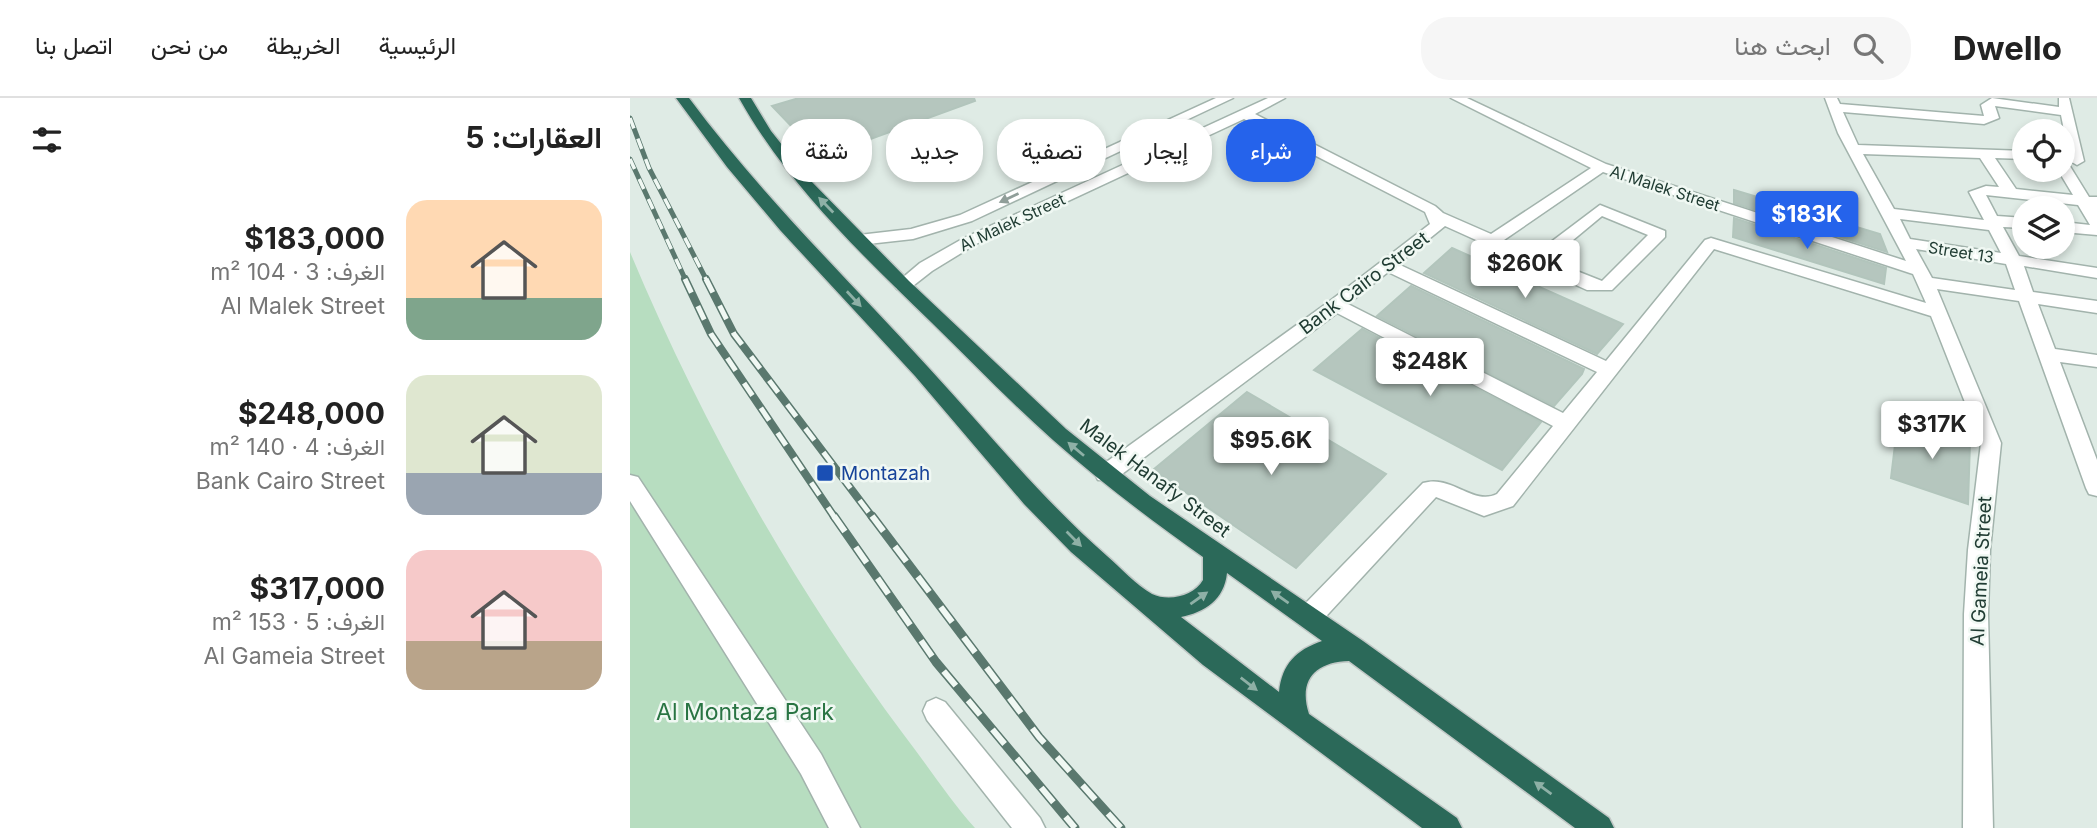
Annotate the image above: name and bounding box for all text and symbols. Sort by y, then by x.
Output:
search box [1421,17,1911,80]
text: Dwello [1953,28,2062,68]
icon: search [1849,29,1887,67]
text: ابحث هنا [1734,30,1831,61]
text: اتصل بنا [35,31,113,60]
text: من نحن [151,31,228,60]
text: الخريطة [266,31,340,60]
text: الرئيسية [378,31,456,60]
text: العقارات: 5 [465,119,602,155]
chip: شقة [781,119,872,182]
chip: جديد [886,119,983,182]
chip: تصفية [997,119,1106,182]
chip: إيجار [1120,119,1212,182]
chip: شراء [1226,119,1316,182]
map controls [2012,119,2075,259]
button: locate [2012,119,2075,182]
icon: filters [28,121,66,159]
street label: Al Malek Street [1607,161,1723,215]
street label: Al Malek Street [956,189,1068,255]
one-way arrow [999,192,1019,204]
pin: $183K [1758,192,1856,251]
button: layers [2012,196,2075,259]
one-way arrow [818,197,834,214]
text: $183K [1771,200,1843,228]
text: $183,000 [244,220,385,256]
street label: Bank Cairo Street [1295,227,1433,339]
icon: home [462,228,546,312]
street label: Street 13 [1927,237,1995,267]
pin: $260K [1476,240,1574,300]
text: $260K [1487,249,1563,277]
text: الغرف: 3 · 104 m² [210,258,385,286]
one-way arrow [845,290,861,307]
text: Al Malek Street [220,292,385,320]
pin: $248K [1381,338,1479,398]
text: $248K [1392,347,1468,375]
text: $248,000 [238,395,385,431]
pin: $317K [1883,402,1981,461]
icon: home [462,403,546,487]
text: $317K [1897,410,1967,438]
street label: Malek Hanafy Street [1075,414,1235,542]
pin: $95.6K [1214,418,1328,477]
text: $95.6K [1230,426,1312,454]
text: الغرف: 4 · 140 m² [210,433,385,461]
one-way arrow [1067,441,1085,457]
place label: Montazah [841,462,930,485]
marker: Montazah [815,463,835,483]
text: Bank Cairo Street [196,467,385,495]
street label: Al Gameia Street [1966,496,1996,646]
one-way arrow [1065,530,1082,547]
text: $317,000 [250,570,385,606]
icon: home [462,578,546,662]
one-way arrow [1271,590,1289,604]
one-way arrow [1190,591,1208,605]
text: الغرف: 5 · 153 m² [212,608,385,636]
text: Al Gameia Street [204,642,385,670]
one-way arrow [1239,676,1257,691]
park label: Al Montaza Park [656,698,834,726]
one-way arrow [1534,781,1553,795]

